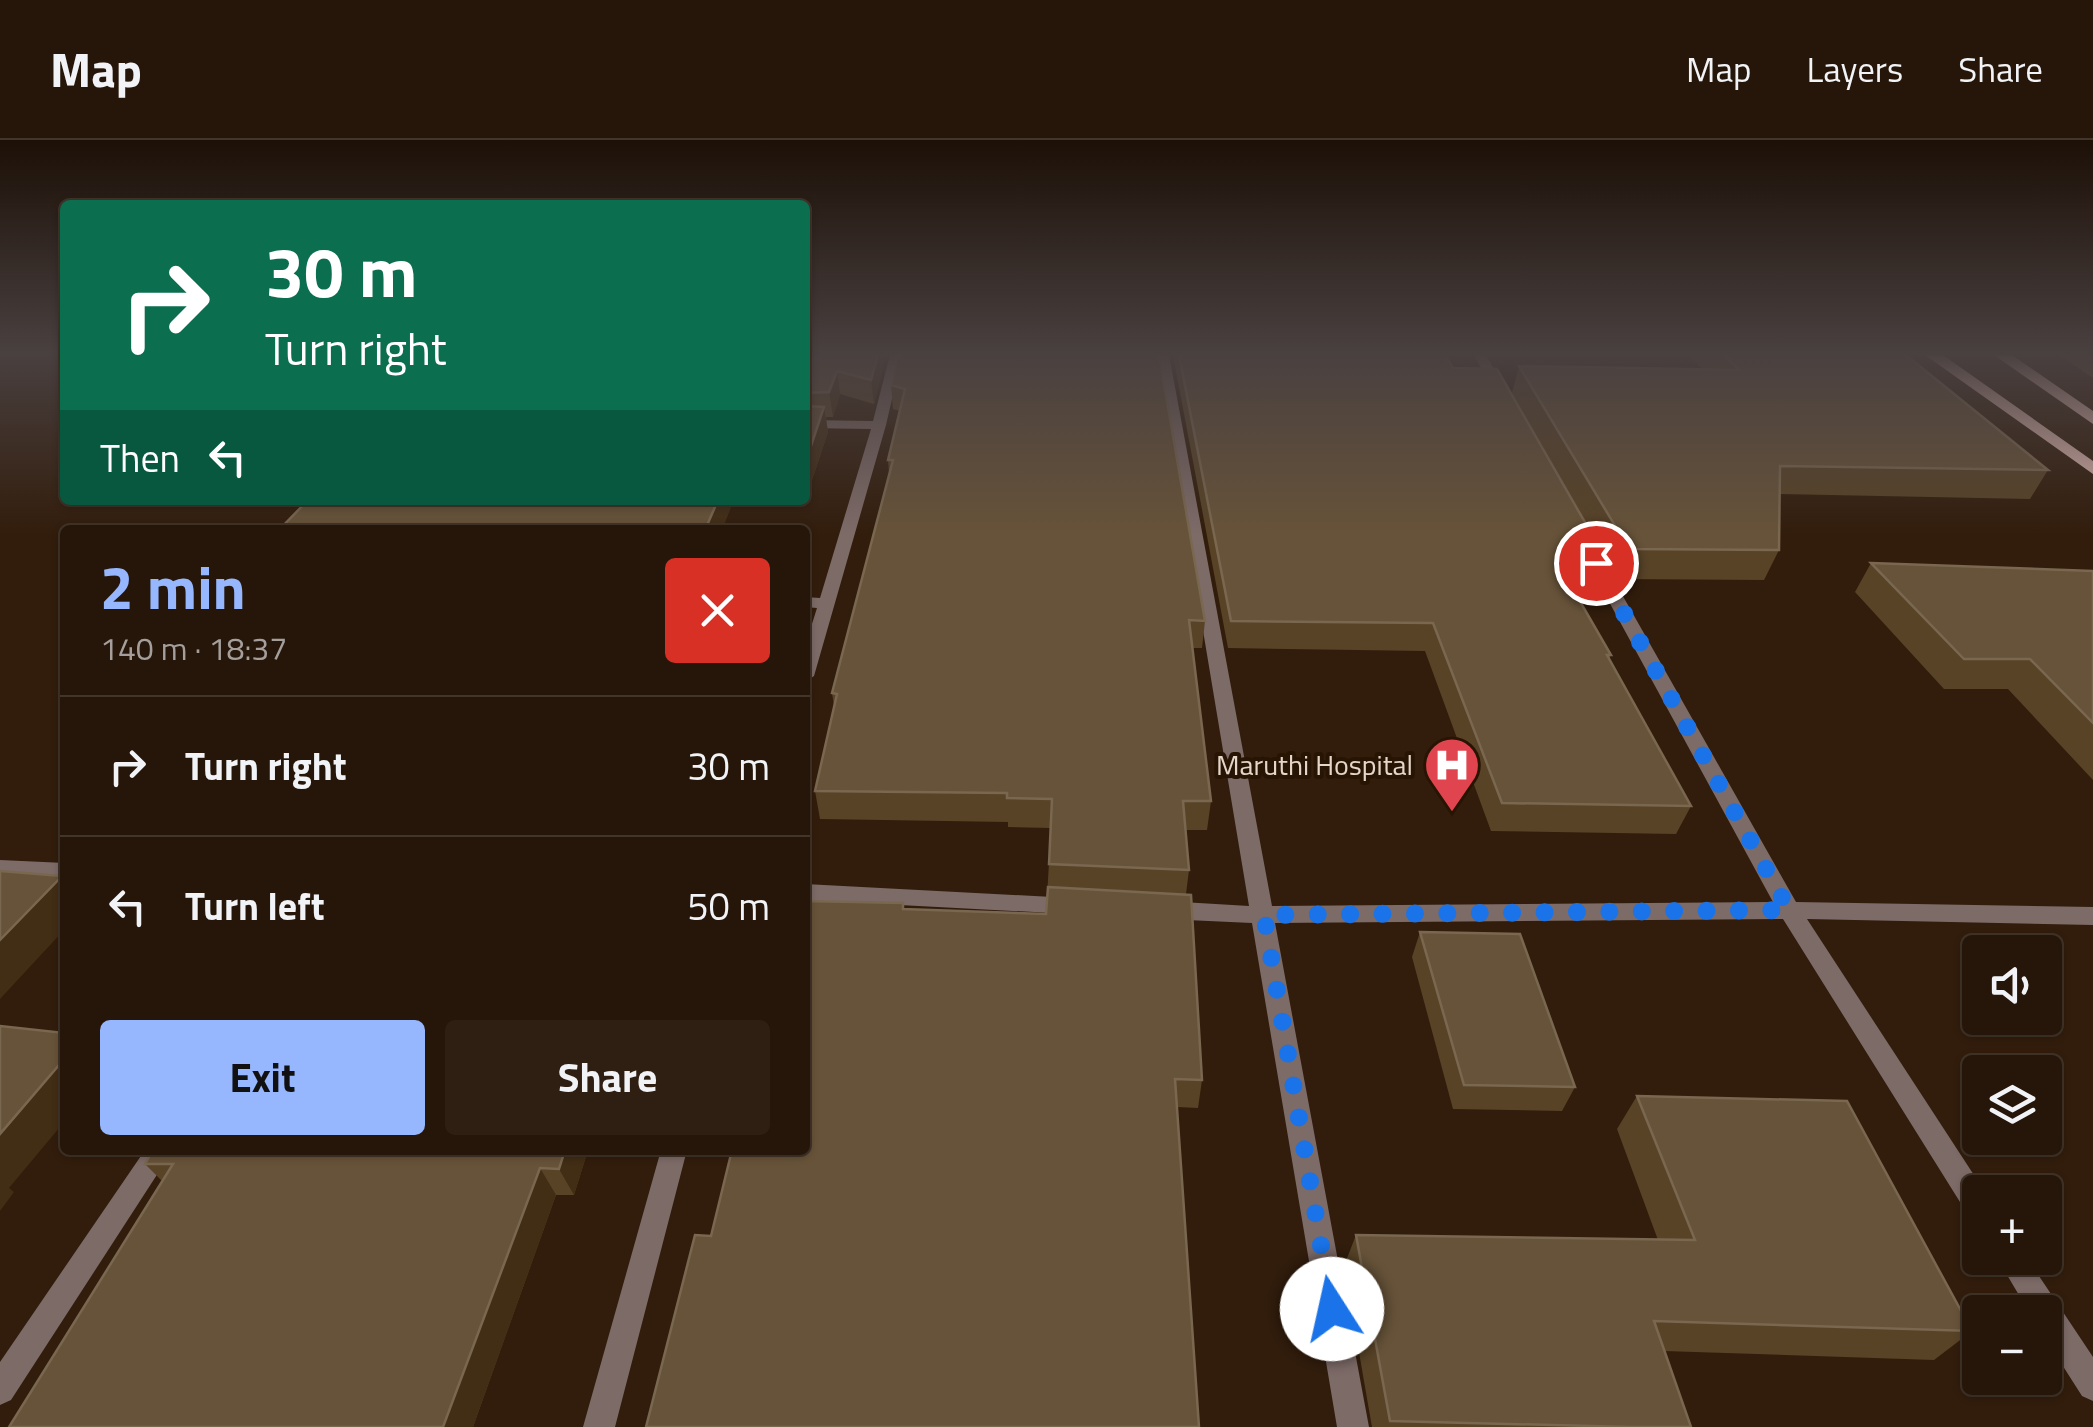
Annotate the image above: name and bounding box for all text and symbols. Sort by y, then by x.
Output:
text: Map [50,33,142,106]
text: Map [1686,42,1751,96]
text: Layers [1806,42,1903,96]
text: Share [1958,42,2043,96]
text: 30 m [265,218,418,324]
icon: right [100,240,230,370]
text: Turn right [265,314,447,382]
text: Then [100,429,180,487]
icon: left [200,430,255,485]
pin [1554,521,1639,606]
icon: arrive [1569,536,1624,591]
text: 2 min [100,541,246,632]
button: close [665,558,770,663]
text: 140 m · 18:37 [100,624,287,672]
hospital icon: Maruthi Hospital [1422,735,1482,814]
text: Turn right [185,737,347,795]
text: 30 m [687,737,770,795]
icon: right [100,739,155,794]
place label: Maruthi Hospital [1216,743,1413,786]
text: Turn left [185,877,325,935]
text: 50 m [687,877,770,935]
icon: left [100,879,155,934]
map controls [1962,935,2062,1395]
button: sound [1962,935,2062,1035]
button: Exit [100,1020,425,1135]
button: Share [445,1020,770,1135]
button: layers [1962,1055,2062,1155]
button: + [1962,1175,2062,1275]
position arrow [1280,1257,1384,1361]
button: − [1962,1295,2062,1395]

